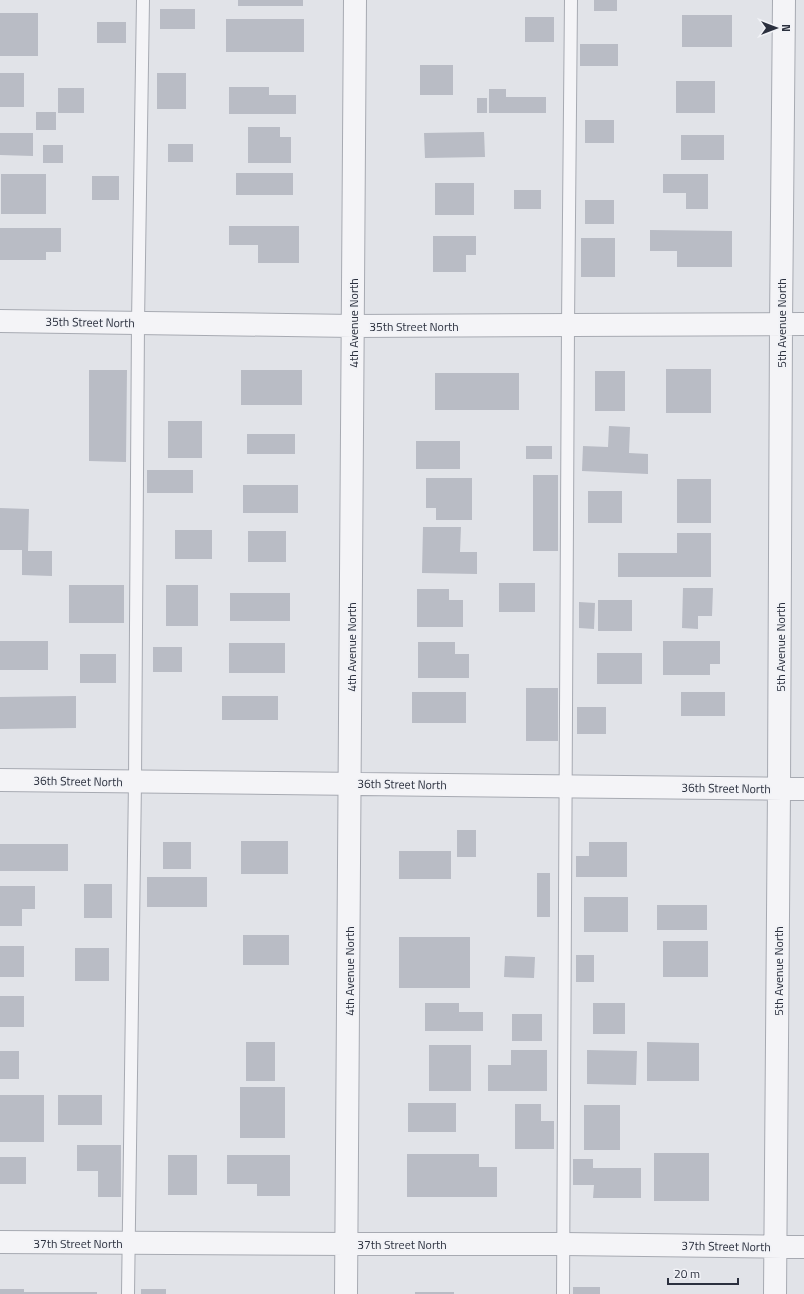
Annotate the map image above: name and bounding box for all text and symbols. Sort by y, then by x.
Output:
north arrow [756,8,796,48]
text: N [778,24,794,32]
street label: 4th Avenue North [344,278,363,368]
street label: 5th Avenue North [772,278,791,368]
street label: 35th Street North [45,312,135,332]
street label: 35th Street North [369,317,459,336]
street label: 4th Avenue North [342,602,361,692]
street label: 5th Avenue North [771,602,790,692]
street label: 36th Street North [33,771,123,791]
street label: 36th Street North [357,774,447,794]
street label: 36th Street North [681,778,771,798]
street label: 4th Avenue North [340,926,359,1016]
street label: 5th Avenue North [769,926,788,1016]
street label: 37th Street North [33,1234,123,1253]
street label: 37th Street North [357,1235,447,1254]
street label: 37th Street North [681,1236,771,1256]
scale bar [668,1260,738,1286]
text: 20 m [674,1264,700,1283]

